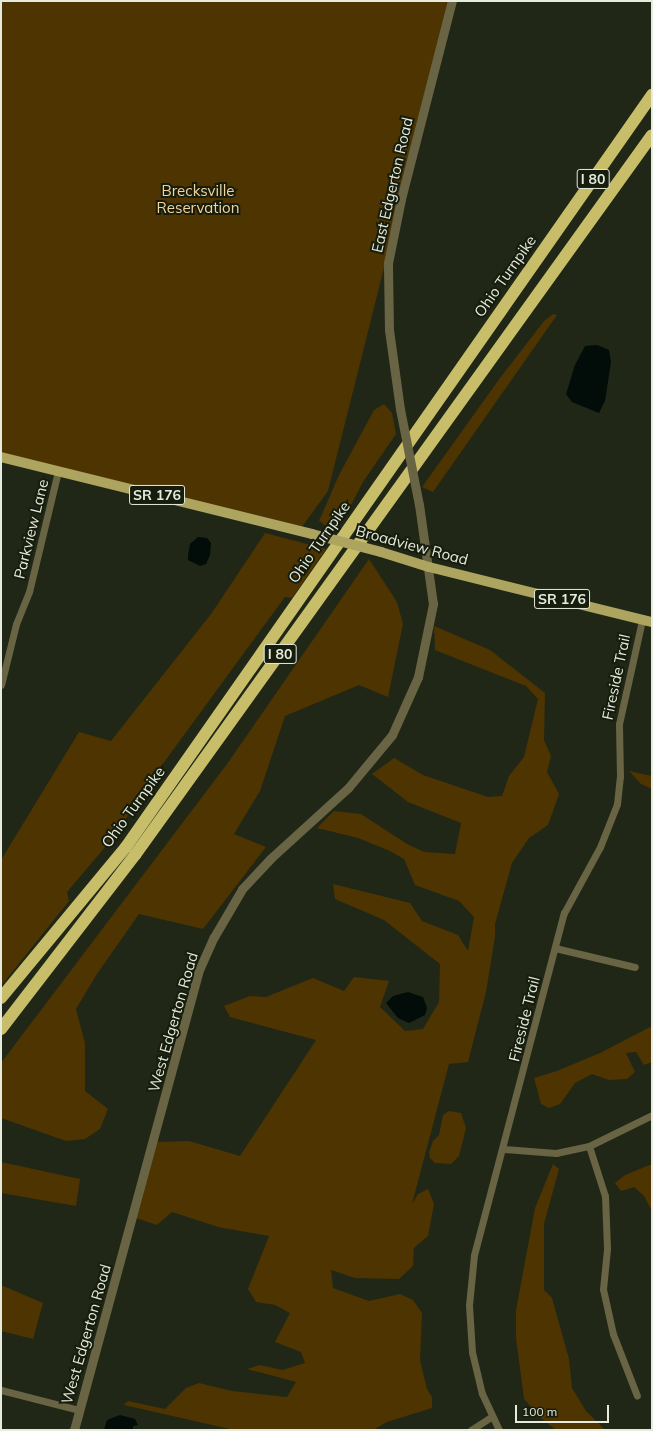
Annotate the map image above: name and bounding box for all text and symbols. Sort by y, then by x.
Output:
street label: East Edgerton Road [368,116,416,254]
road number: I 80 [576,167,610,191]
park label: Brecksville Reservation [157,181,239,216]
street label: Ohio Turnpike [470,232,540,320]
street label: Parkview Lane [10,477,52,581]
road number: SR 176 [129,483,185,507]
street label: Ohio Turnpike [284,498,354,586]
street label: Broadview Road [354,521,470,569]
road number: SR 176 [534,587,590,611]
street label: Fireside Trail [598,633,634,721]
road number: I 80 [263,642,297,666]
street label: Ohio Turnpike [98,763,168,851]
street label: West Edgerton Road [144,950,202,1094]
street label: Fireside Trail [505,975,543,1063]
street label: West Edgerton Road [57,1262,115,1406]
scale bar [517,1397,611,1423]
text: 100 m [522,1404,557,1419]

